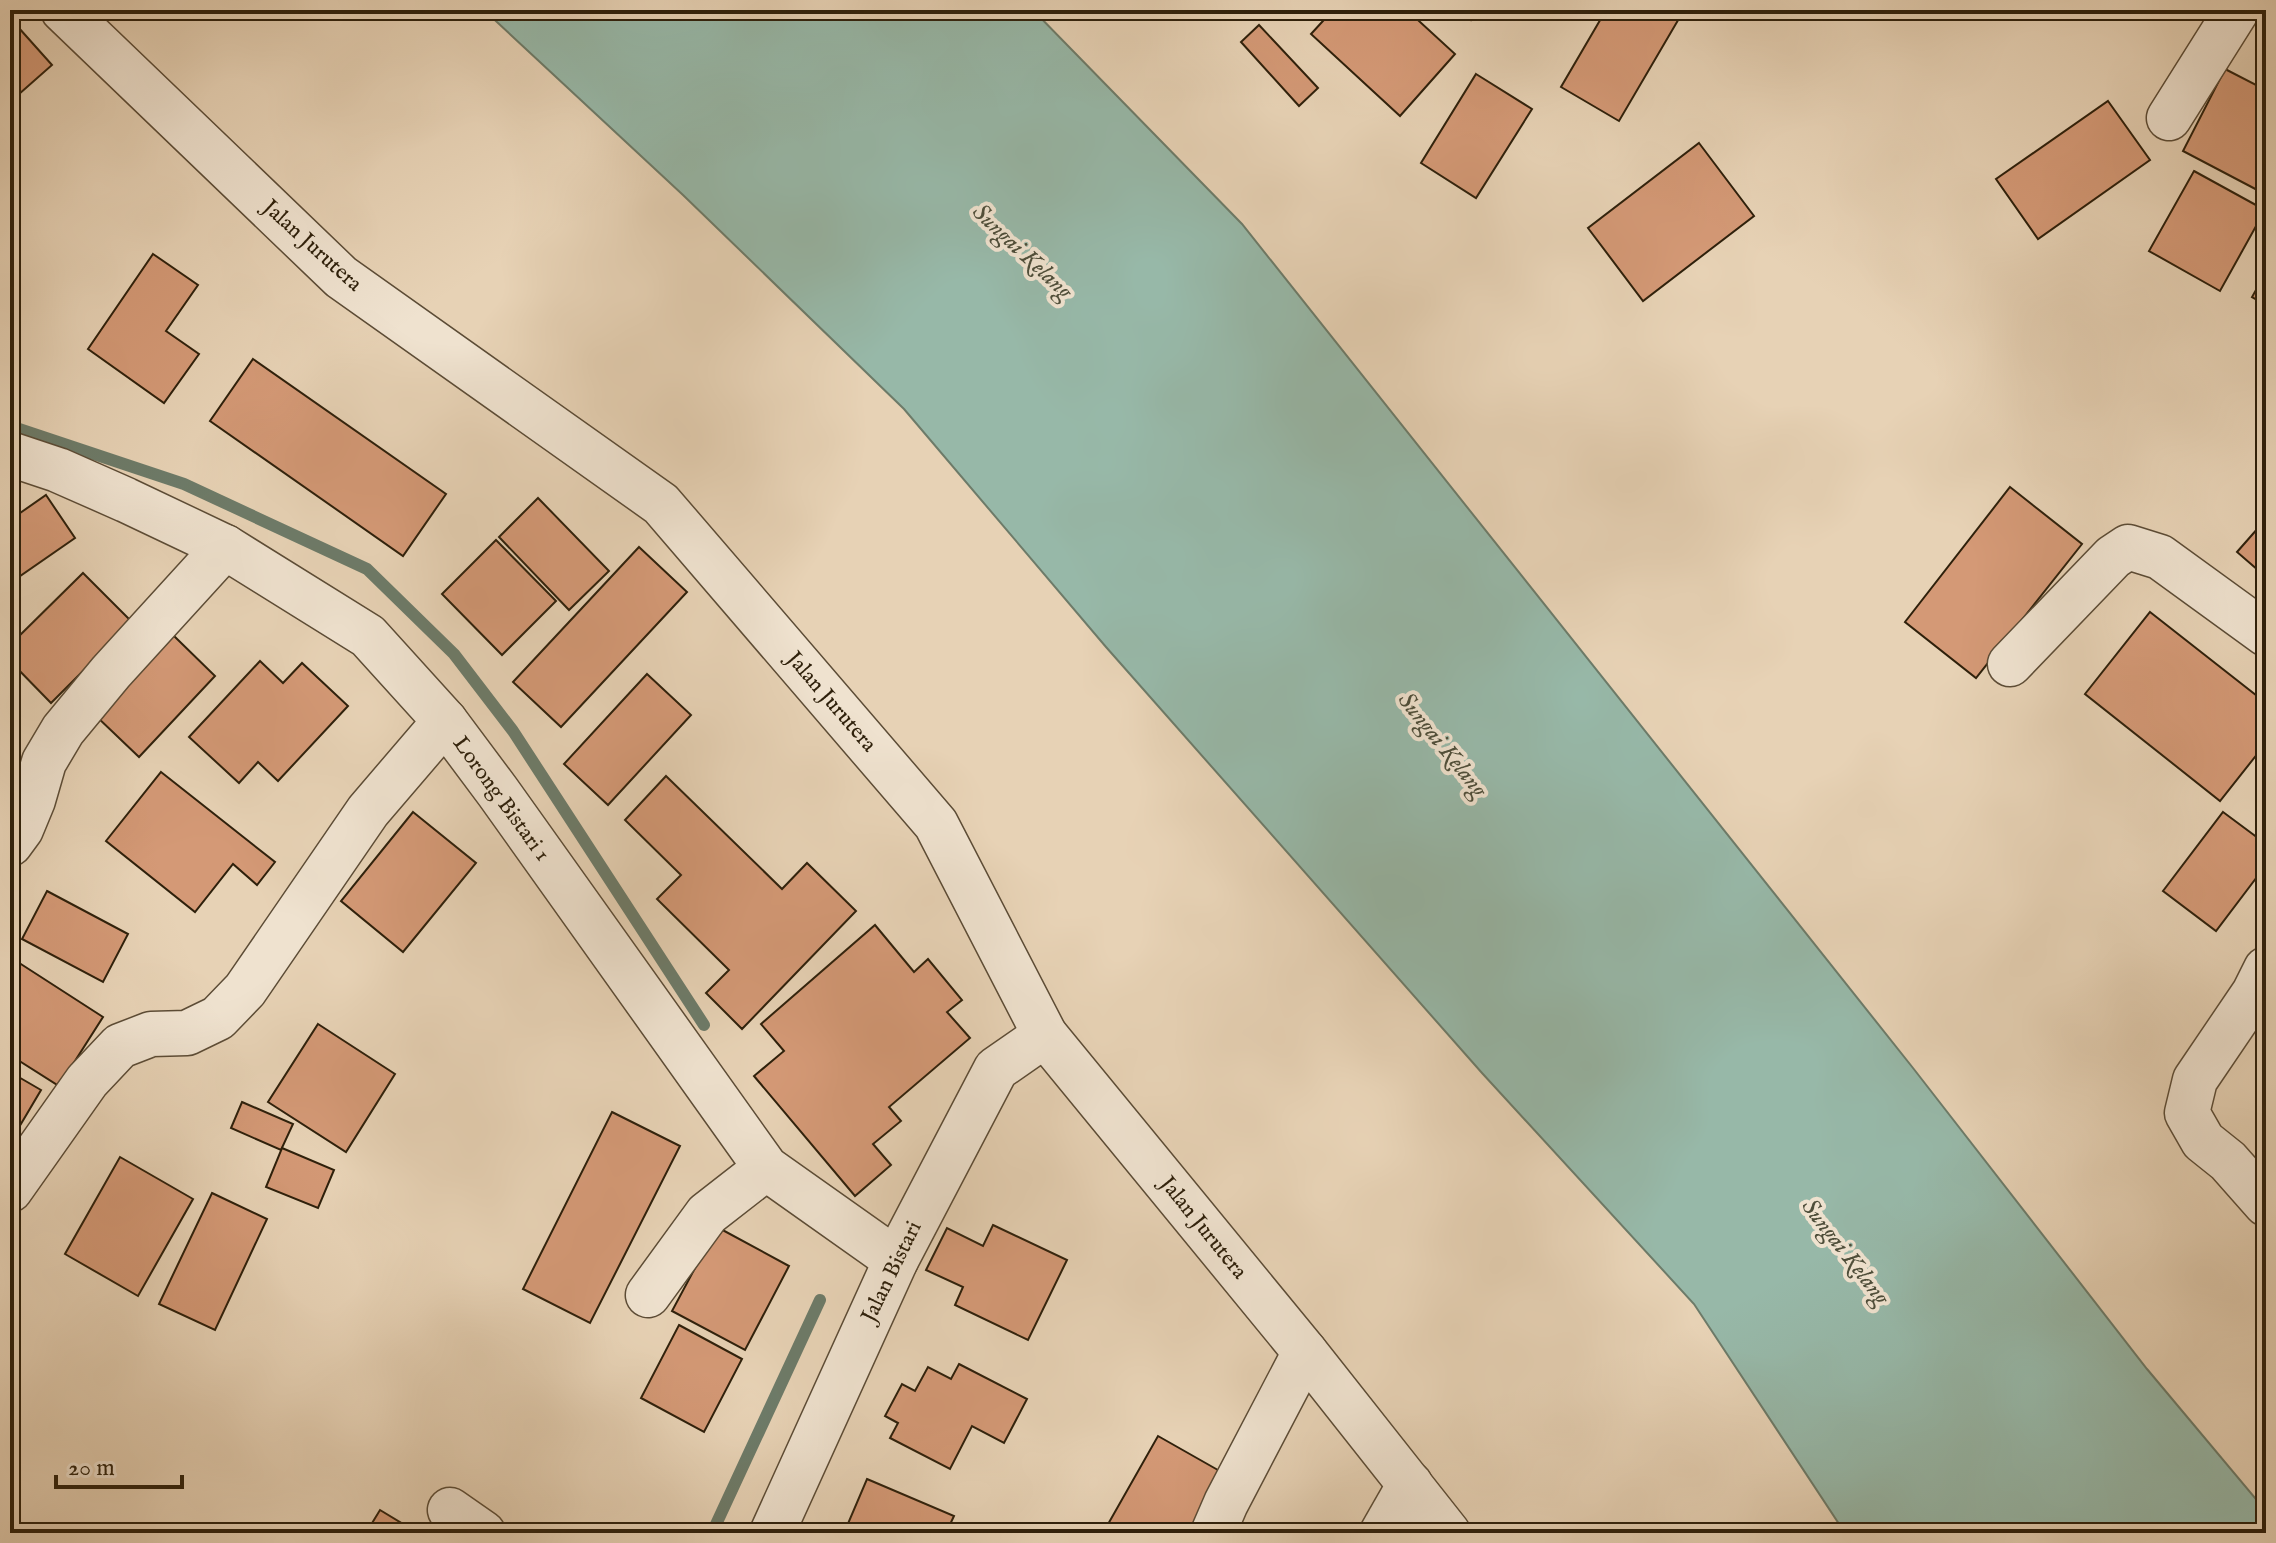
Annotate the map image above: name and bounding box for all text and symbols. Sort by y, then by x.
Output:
street label: Jalan Jurutera [254,192,368,298]
water label: Sungai Kelang [965,198,1080,307]
street label: Jalan Jurutera [778,644,883,759]
water label: Sungai Kelang [1390,686,1494,805]
street label: Lorong Bistari 1 [446,731,556,867]
street label: Jalan Jurutera [1151,1168,1253,1286]
water label: Sungai Kelang [1794,1193,1897,1312]
street label: Jalan Bistari [854,1217,929,1330]
scale bar [56,1439,182,1489]
text: 20 m [68,1453,115,1484]

